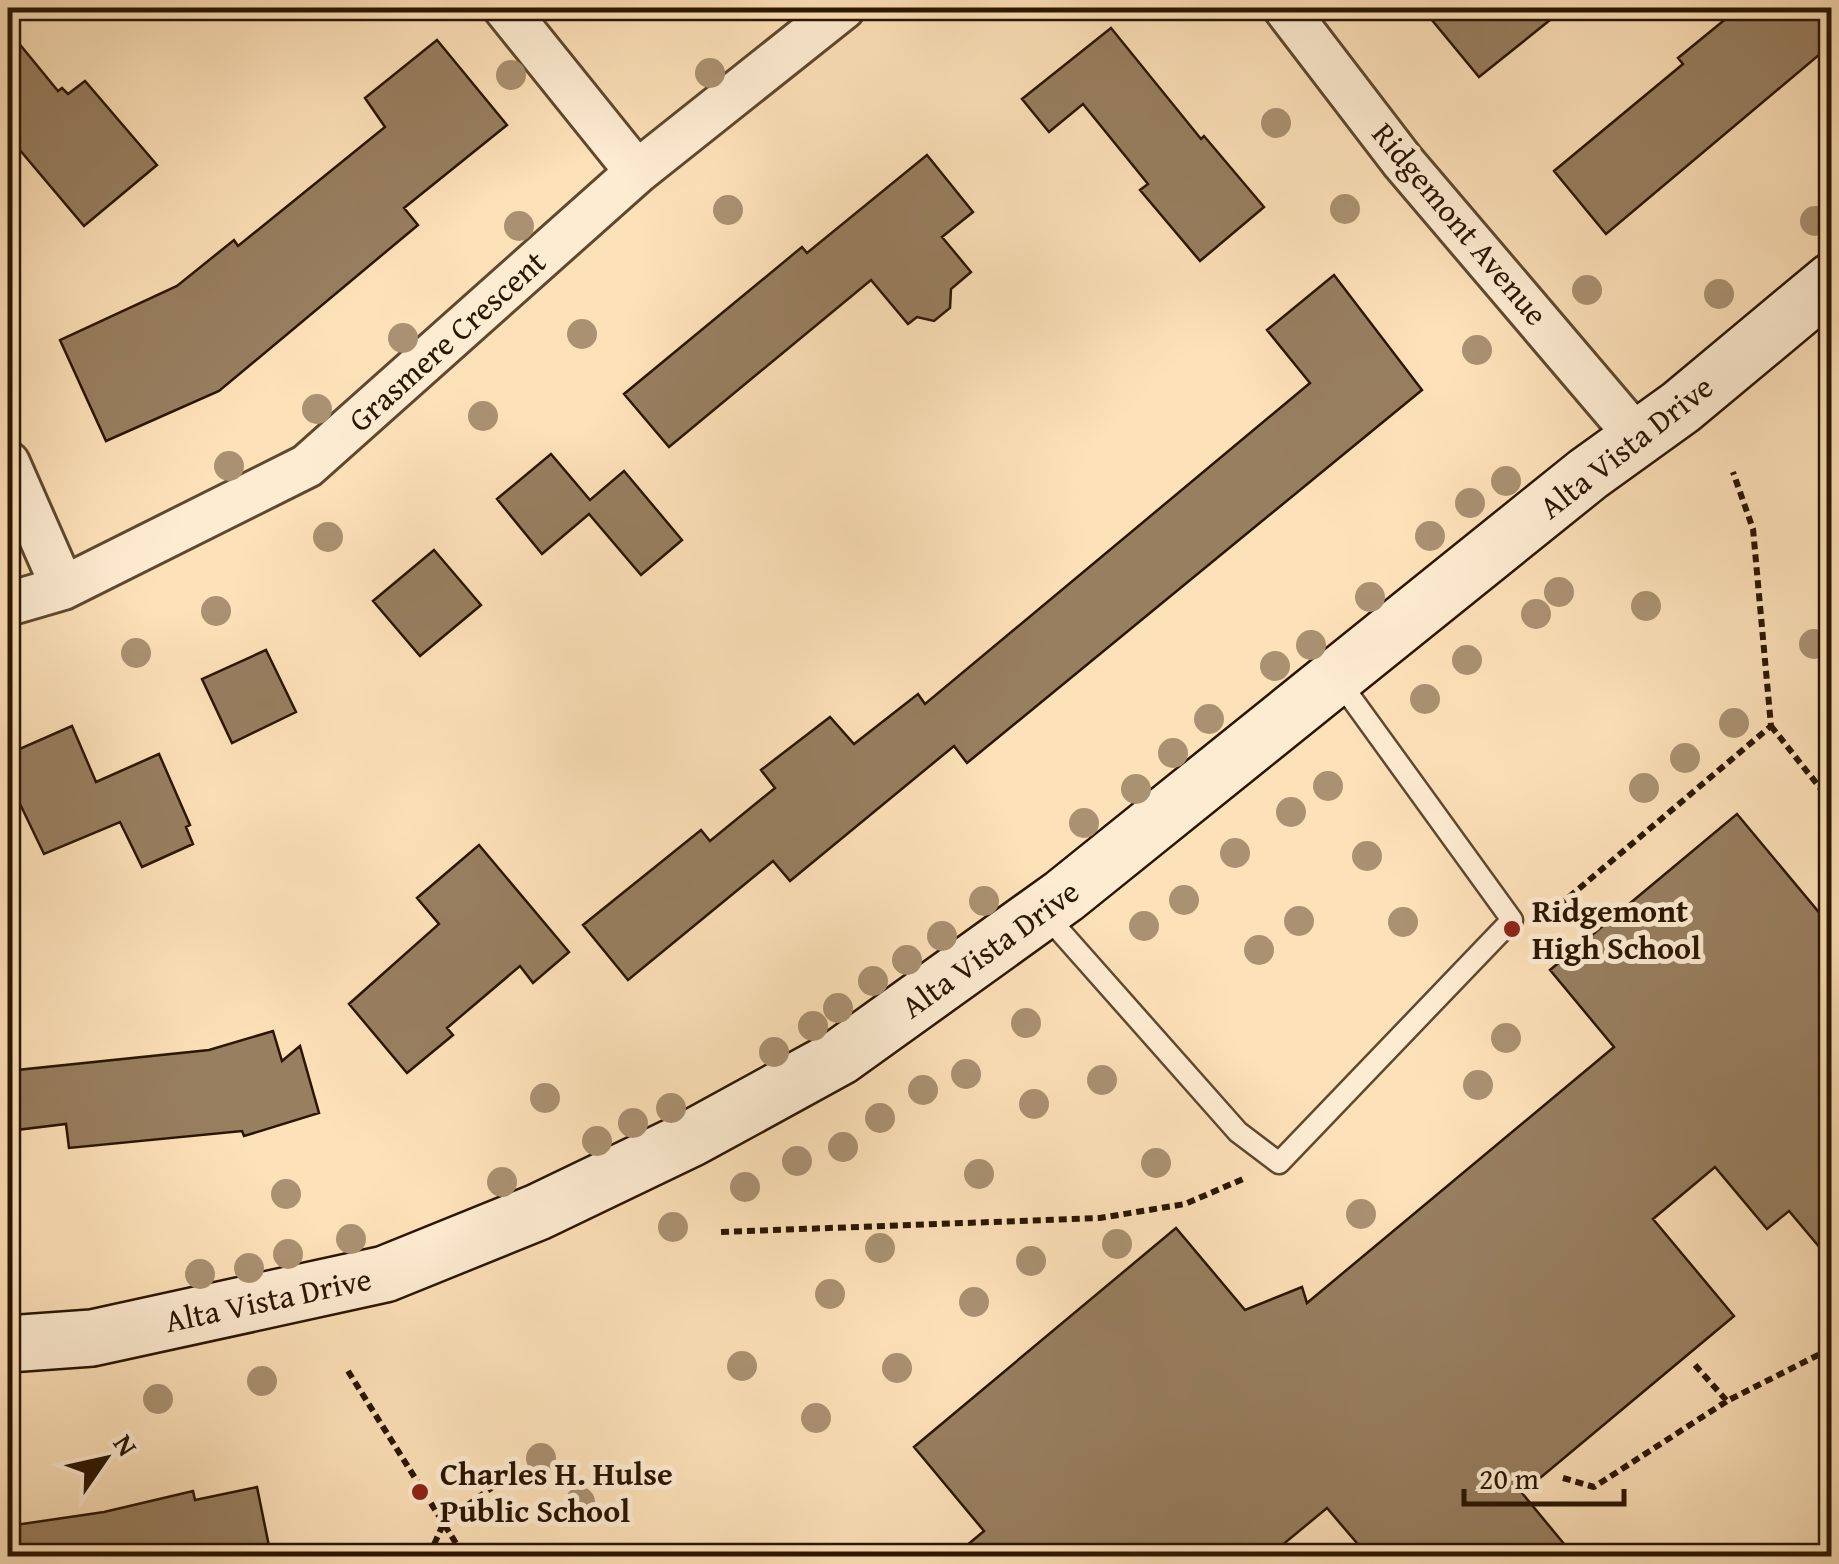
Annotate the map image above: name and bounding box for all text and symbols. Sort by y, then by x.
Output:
street label: Ridgemont Avenue [1361,112,1560,336]
street label: Grasmere Crescent [337,239,556,442]
street label: Alta Vista Drive [1529,364,1723,530]
street label: Alta Vista Drive [891,868,1088,1029]
place label: Ridgemont High School [1532,887,1701,971]
marker: Ridgemont High School [1501,918,1523,940]
street label: Alta Vista Drive [160,1255,375,1344]
north arrow [55,1409,155,1509]
text: N [104,1426,149,1464]
scale bar [1464,1444,1624,1506]
place label: Charles H. Hulse Public School [440,1450,673,1534]
text: 20 m [1479,1456,1539,1500]
marker: Charles H. Hulse Public School [409,1481,431,1503]

